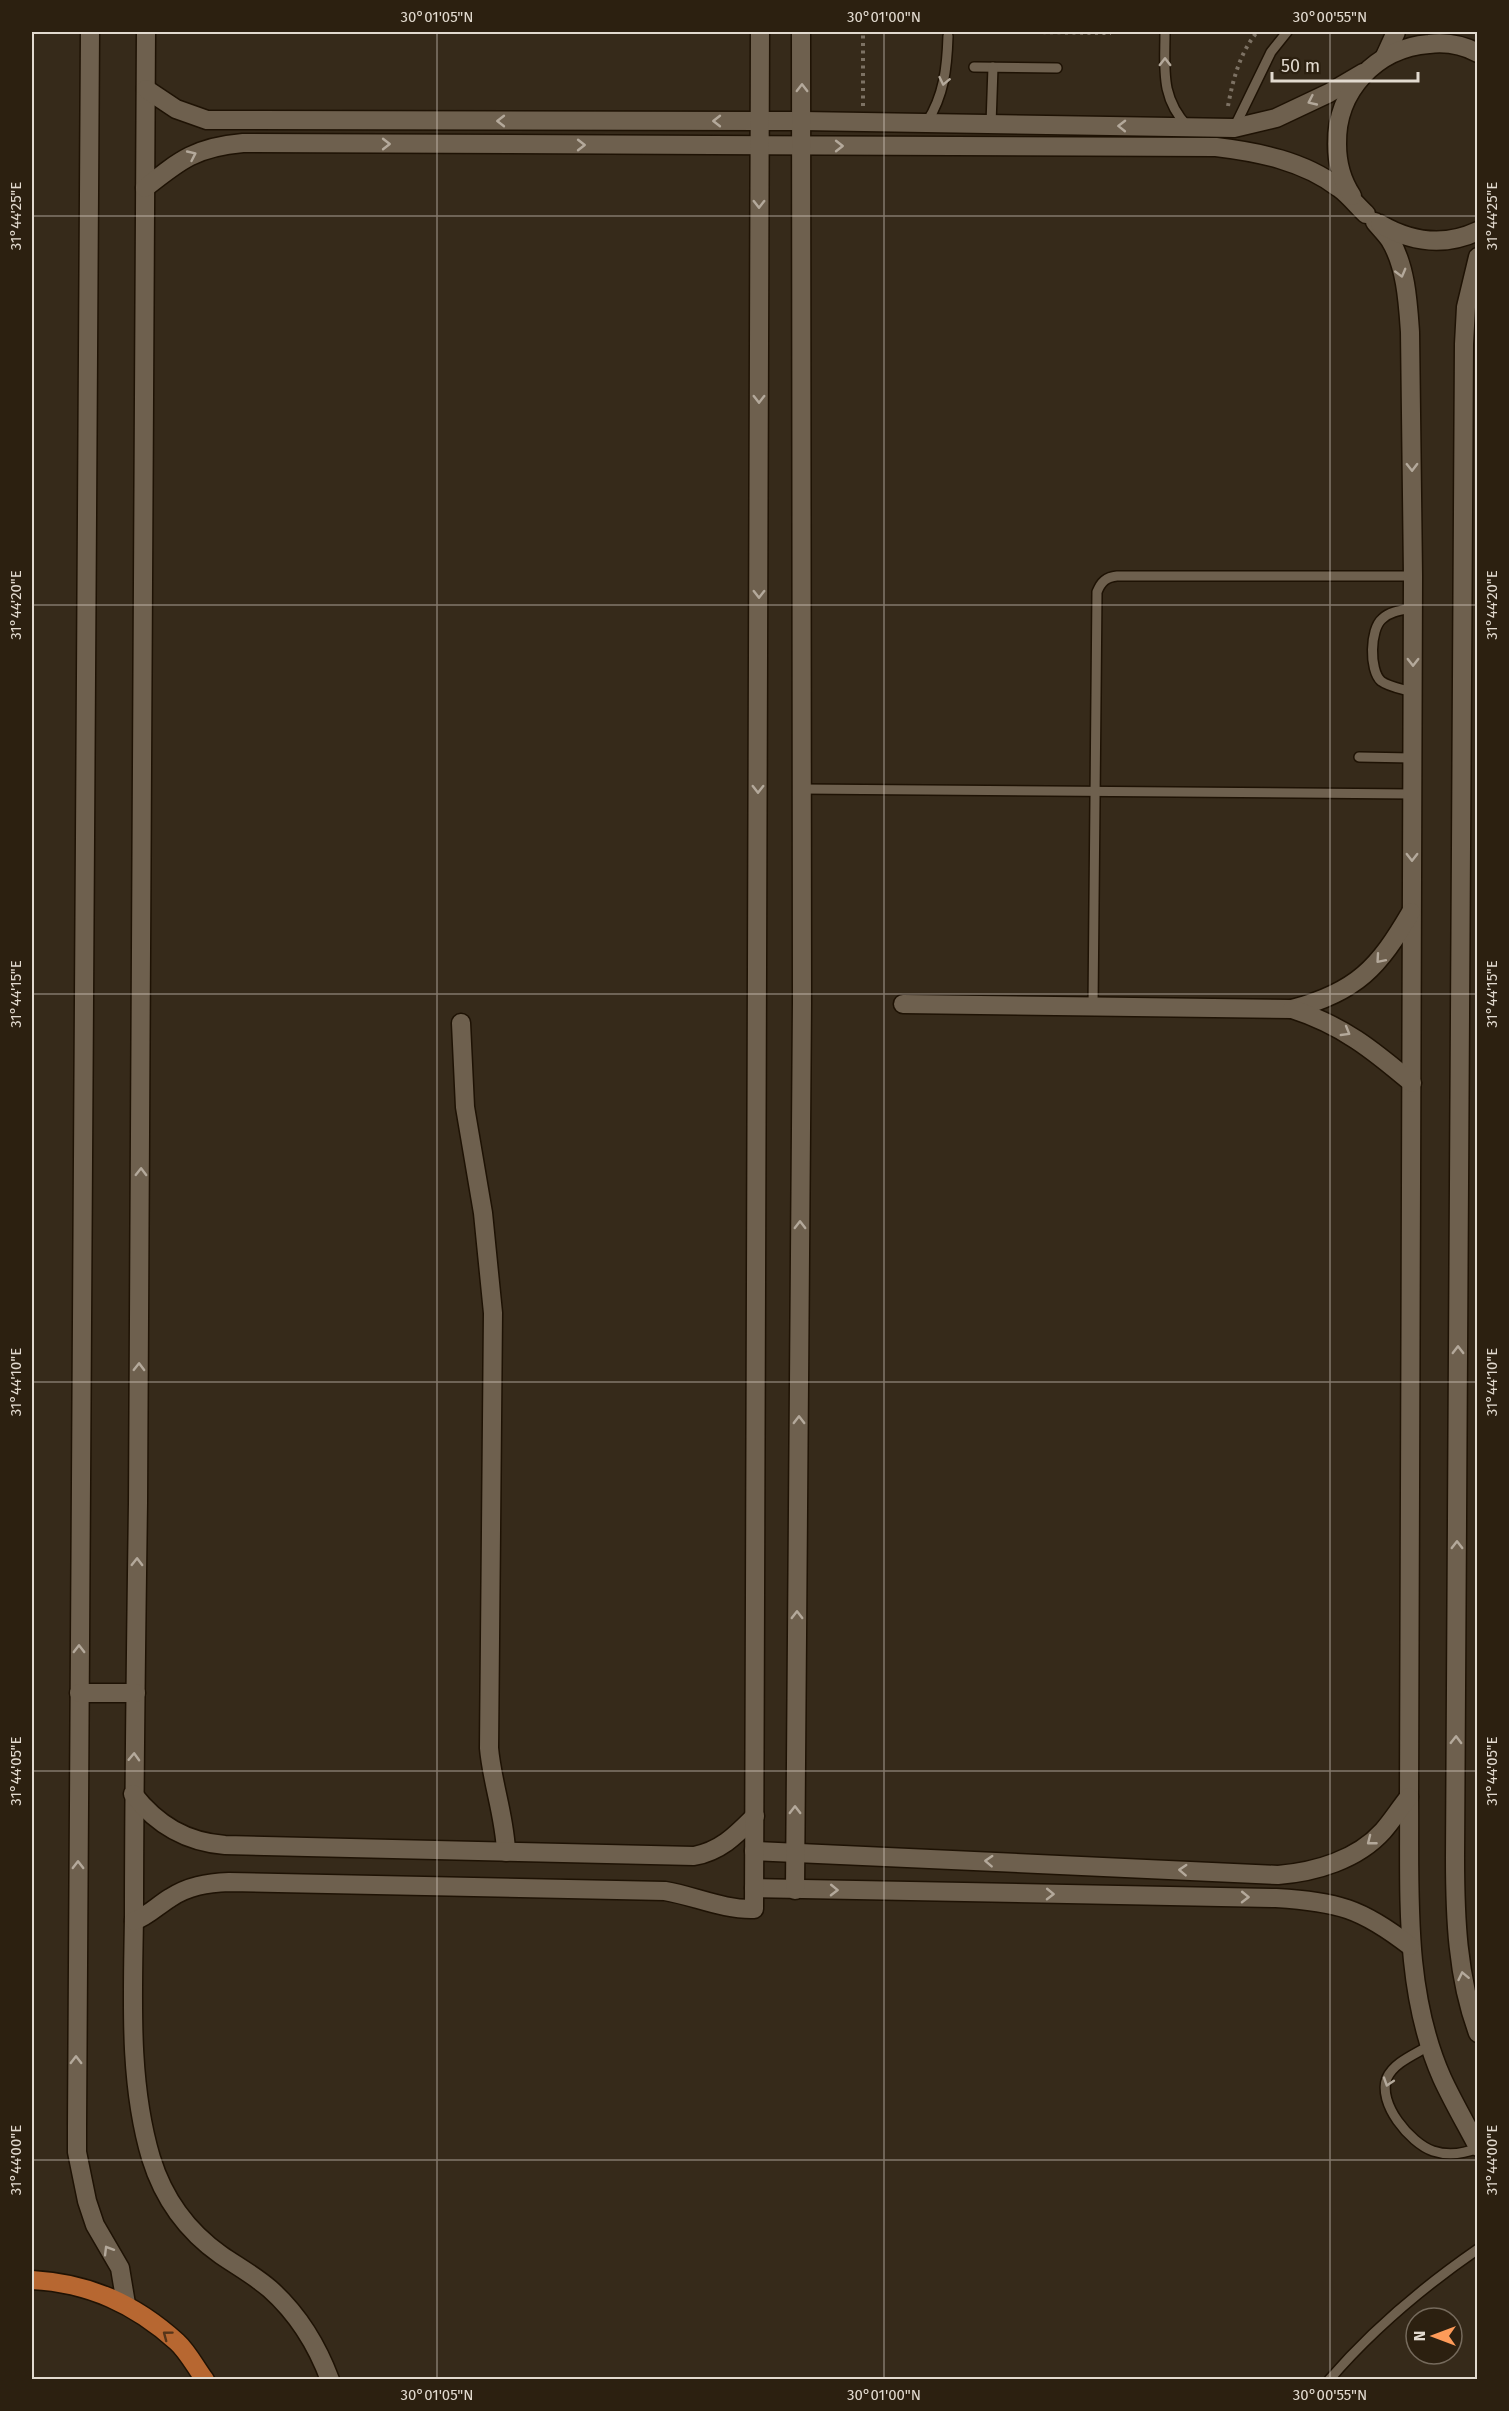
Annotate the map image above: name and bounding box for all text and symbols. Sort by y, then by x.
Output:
text: 30°01'05"N [401,8,474,26]
text: 30°01'00"N [847,8,921,26]
text: 30°00'55"N [1293,8,1367,26]
scale bar [1272,45,1418,83]
text: 50 m [1281,55,1320,77]
one-way arrow [1159,57,1171,66]
one-way arrow [938,76,951,86]
one-way arrow [796,84,808,93]
one-way arrow [1308,94,1319,106]
one-way arrow [496,115,505,127]
one-way arrow [712,115,721,127]
one-way arrow [1117,120,1126,132]
one-way arrow [381,138,390,150]
one-way arrow [576,139,585,151]
one-way arrow [834,140,843,152]
one-way arrow [186,150,197,162]
text: 31°44'25"E [7,182,25,250]
text: 31°44'25"E [1483,182,1501,250]
one-way arrow [753,199,765,208]
one-way arrow [1394,268,1407,278]
one-way arrow [753,394,765,403]
one-way arrow [1406,462,1418,471]
text: 31°44'20"E [7,570,25,640]
text: 31°44'20"E [1483,570,1501,640]
one-way arrow [753,589,765,598]
one-way arrow [1407,657,1419,666]
one-way arrow [752,784,764,793]
one-way arrow [1406,852,1418,861]
one-way arrow [1377,952,1388,963]
text: 31°44'15"E [7,960,25,1028]
text: 31°44'15"E [1483,960,1501,1028]
one-way arrow [1340,1025,1350,1036]
one-way arrow [135,1168,147,1177]
one-way arrow [794,1221,806,1230]
one-way arrow [1452,1345,1464,1354]
text: 31°44'10"E [7,1348,25,1416]
text: 31°44'10"E [1483,1348,1501,1416]
one-way arrow [133,1363,145,1372]
one-way arrow [792,1416,805,1425]
one-way arrow [1451,1540,1463,1549]
one-way arrow [131,1558,143,1567]
one-way arrow [791,1611,803,1620]
one-way arrow [73,1645,85,1654]
one-way arrow [1449,1735,1462,1744]
text: 31°44'05"E [7,1736,25,1806]
text: 31°44'05"E [1483,1736,1501,1806]
one-way arrow [128,1753,140,1762]
one-way arrow [789,1806,801,1815]
one-way arrow [1366,1834,1377,1845]
one-way arrow [984,1855,993,1868]
one-way arrow [72,1861,84,1870]
one-way arrow [1179,1864,1188,1877]
one-way arrow [829,1884,838,1897]
one-way arrow [1045,1888,1054,1900]
one-way arrow [1240,1891,1249,1904]
one-way arrow [1457,1971,1470,1981]
one-way arrow [70,2056,83,2065]
one-way arrow [1383,2076,1395,2087]
text: 31°44'00"E [7,2125,25,2195]
text: 31°44'00"E [1483,2125,1501,2195]
one-way arrow [104,2246,116,2256]
north arrow [1404,2306,1464,2366]
one-way arrow [163,2331,174,2342]
text: N [1410,2331,1429,2341]
text: 30°01'05"N [401,2386,474,2404]
text: 30°01'00"N [847,2386,921,2404]
text: 30°00'55"N [1293,2386,1367,2404]

